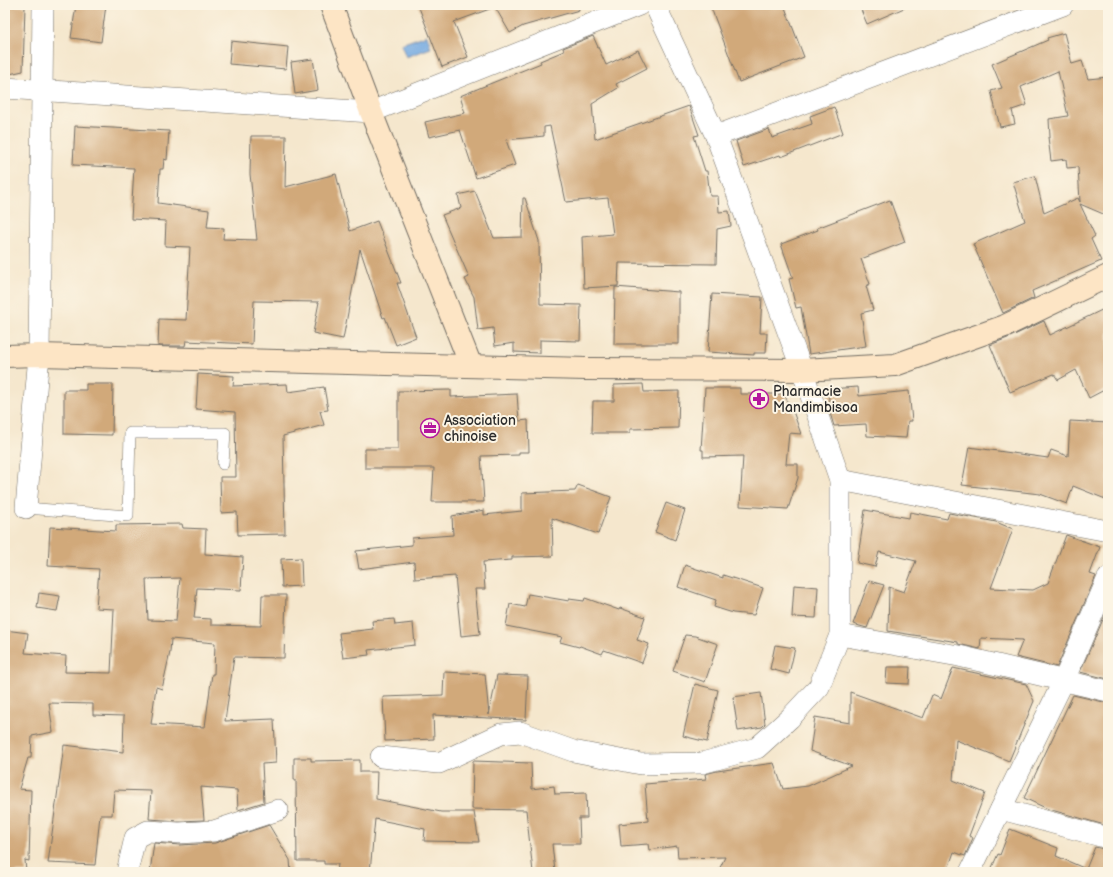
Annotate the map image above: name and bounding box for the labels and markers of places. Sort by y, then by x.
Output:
place label: Pharmacie Mandimbisoa [773,383,858,416]
pharmacy icon: Pharmacie Mandimbisoa [748,388,770,410]
place label: Association chinoise [444,412,516,445]
office icon: Association chinoise [419,417,441,439]

